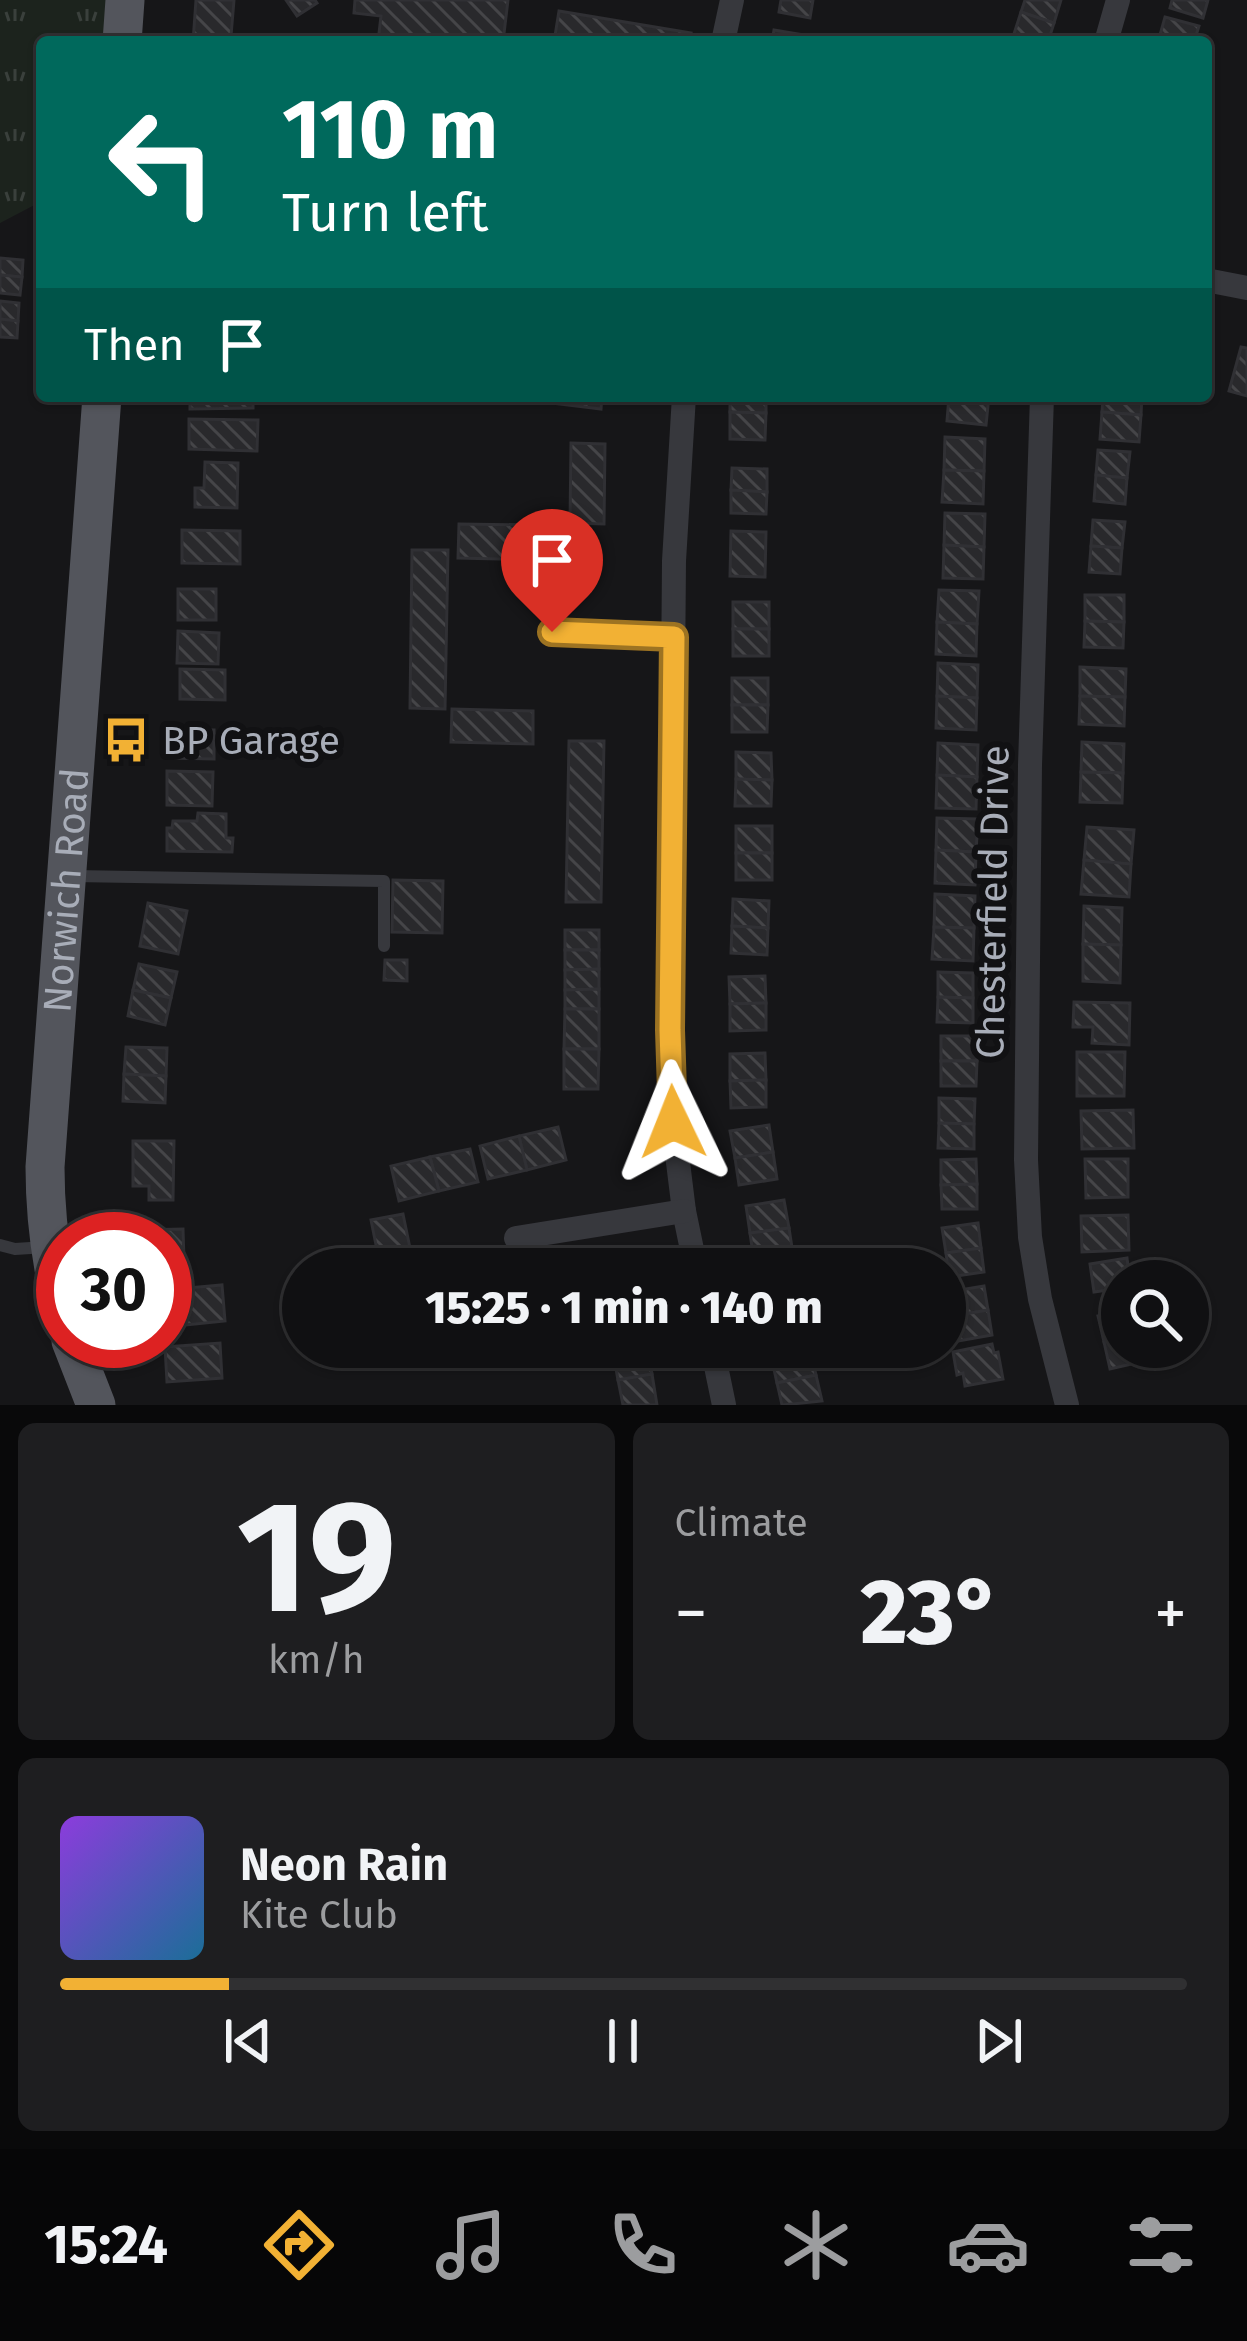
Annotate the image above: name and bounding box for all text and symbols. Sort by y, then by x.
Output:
text: 110 m [282,79,498,180]
icon: left [84,84,240,240]
text: Turn left [282,181,489,245]
icon: arrive [209,312,275,378]
text: Then [84,318,185,372]
pin [501,509,603,632]
icon: arrive [519,527,585,593]
bus stop icon: BP Garage [101,715,151,765]
place label: BP Garage [162,718,340,764]
street label: Chesterfield Drive [967,745,1019,1059]
street label: Norwich Road [34,766,98,1014]
position arrow [610,1059,736,1185]
speed limit sign: 30 [36,1212,192,1368]
map controls [1101,1260,1209,1368]
button: search [1101,1260,1209,1368]
text: 15:25 · 1 min · 140 m [425,1281,823,1335]
text: 19 [236,1465,396,1652]
text: Climate [675,1500,808,1546]
text: 23° [860,1559,1001,1667]
text: − [675,1574,708,1653]
text: + [1154,1574,1187,1653]
text: km/h [268,1637,365,1683]
text: Neon Rain [240,1838,448,1892]
text: Kite Club [240,1892,398,1938]
icon: previous [215,2008,281,2074]
icon: pause [590,2008,656,2074]
icon: next [966,2008,1032,2074]
icon: directions [257,2203,341,2287]
icon: music [429,2203,513,2287]
icon: phone [601,2203,685,2287]
icon: climate [774,2203,858,2287]
icon: car [946,2203,1030,2287]
icon: filters [1119,2203,1203,2287]
text: 15:24 [44,2213,168,2277]

